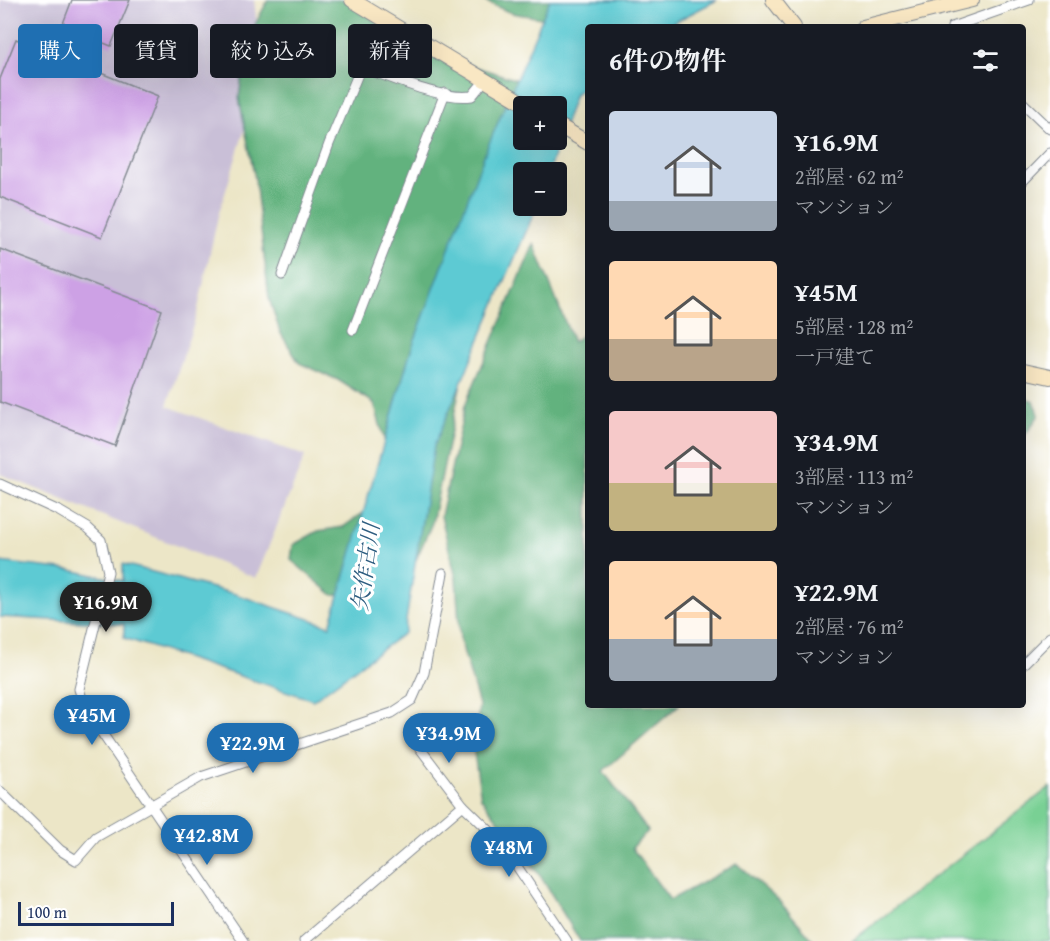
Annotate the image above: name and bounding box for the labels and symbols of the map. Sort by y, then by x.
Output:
water label: 矢作古川 [343,519,387,613]
pin: ¥16.9M [57,582,155,633]
pin: ¥45M [56,695,128,746]
pin: ¥34.9M [400,713,498,764]
pin: ¥22.9M [204,723,302,774]
pin: ¥42.8M [158,815,256,866]
pin: ¥48M [473,827,545,878]
scale bar [18,899,174,926]

